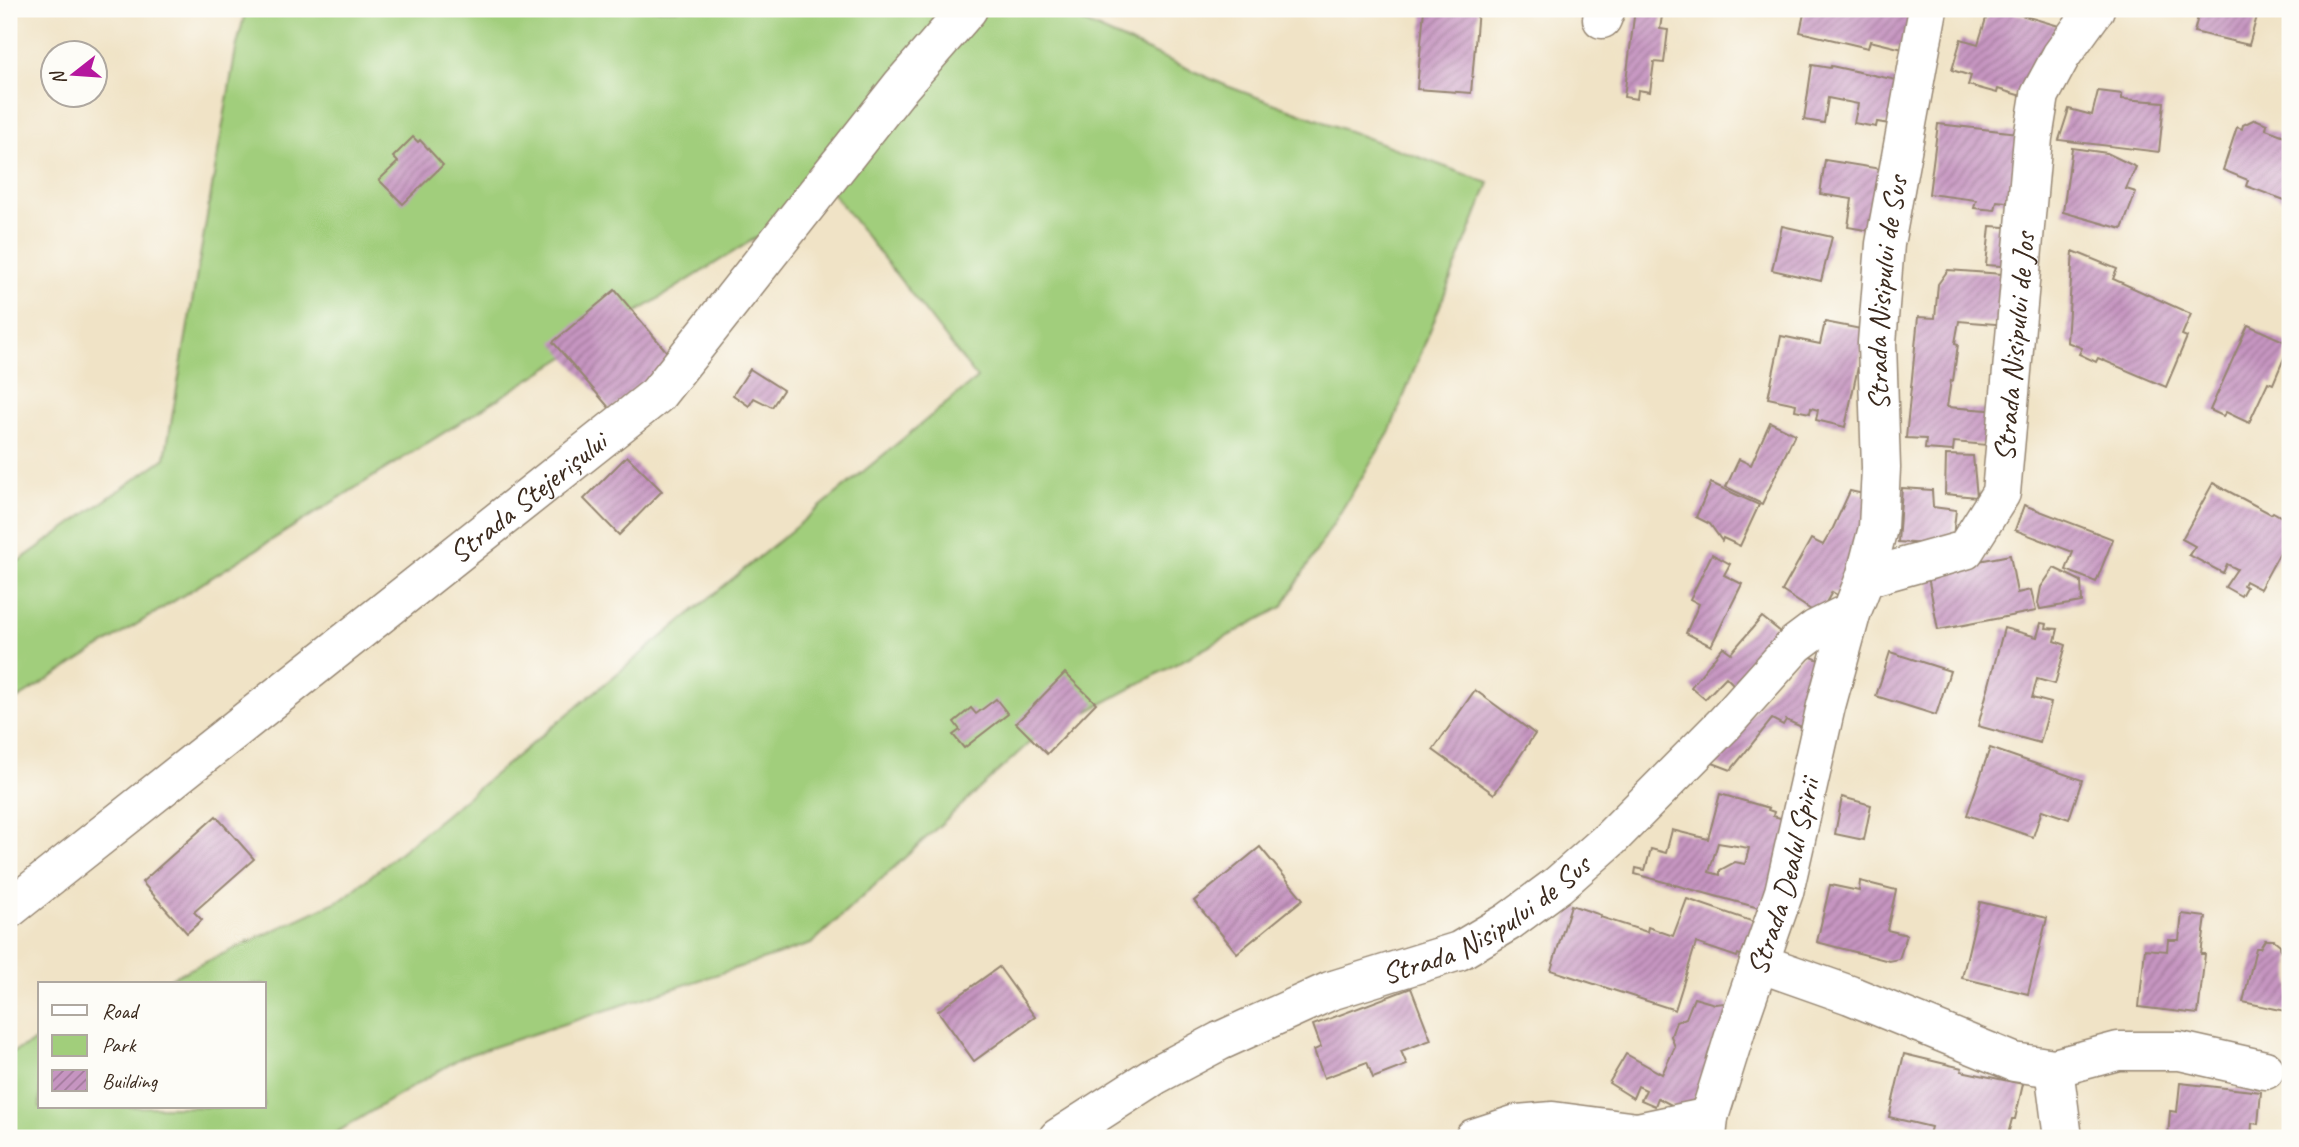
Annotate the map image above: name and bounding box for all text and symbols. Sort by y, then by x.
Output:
north arrow [38,38,108,108]
text: N [45,66,72,88]
street label: Strada Nisipului de Sus [1858,170,1917,411]
street label: Strada Nisipului de Jos [1985,228,2044,463]
street label: Strada Stejerișului [441,421,617,572]
street label: Strada Dealul Spirii [1738,771,1829,980]
street label: Strada Nisipului de Sus [1377,844,1600,993]
legend [38,982,266,1108]
text: Road [102,998,141,1024]
text: Park [102,1032,137,1058]
text: Building [102,1068,159,1094]

